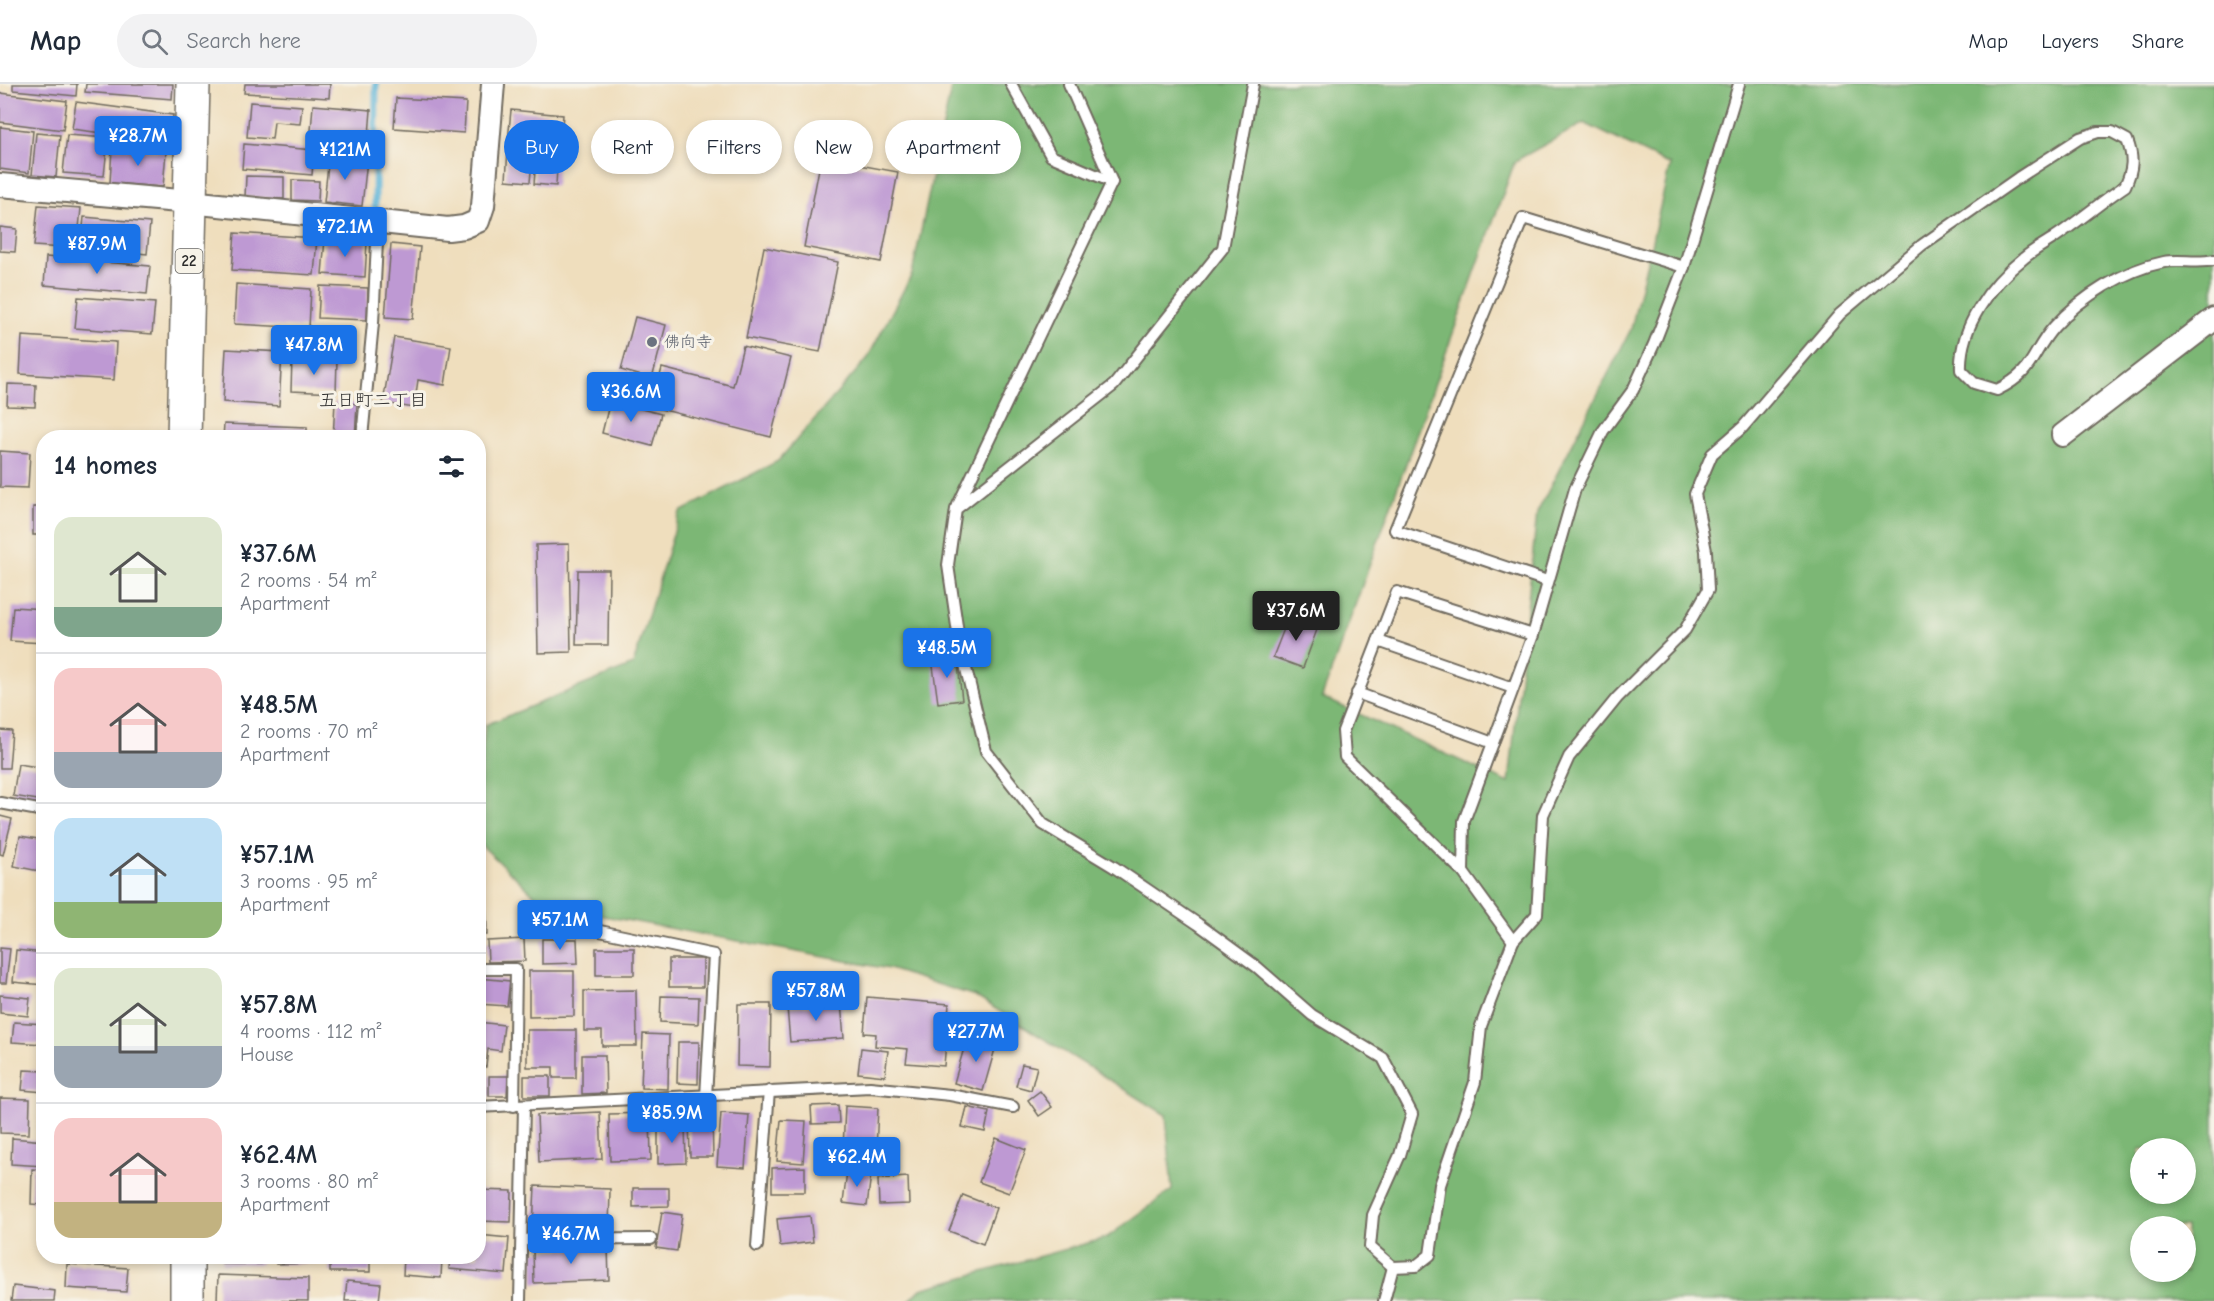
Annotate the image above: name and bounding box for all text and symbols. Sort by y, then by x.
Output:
search box [117,14,537,68]
text: Map [30,25,81,57]
icon: search [138,25,171,58]
text: Search here [186,28,301,54]
text: Map [1969,29,2008,53]
text: Layers [2041,29,2099,53]
text: Share [2132,29,2184,53]
pin: ¥28.7M [89,116,187,167]
chip: Buy [504,120,579,174]
chip: Rent [591,120,674,174]
chip: Filters [686,120,782,174]
chip: New [794,120,873,174]
chip: Apartment [885,120,1021,174]
text: ¥28.7M [109,124,167,147]
pin: ¥121M [303,130,387,181]
text: ¥121M [319,138,371,161]
pin: ¥72.1M [296,207,394,258]
text: ¥72.1M [317,215,373,238]
pin: ¥87.9M [48,224,146,275]
text: ¥87.9M [67,232,127,255]
road number: 22 [176,249,202,273]
pin: ¥47.8M [265,325,363,376]
text: ¥47.8M [285,333,343,356]
place label: 佛向寺 [664,333,712,351]
marker: 佛向寺 [645,335,659,349]
pin: ¥36.6M [582,372,680,423]
text: ¥36.6M [601,380,661,403]
district label: 五日町二丁目 [319,390,427,411]
icon: filters [435,450,468,483]
text: 14 homes [54,451,157,481]
text: ¥37.6M [240,539,317,569]
icon: home [102,541,174,613]
text: 2 rooms · 54 m² [240,569,376,592]
pin: ¥37.6M [1247,591,1345,642]
text: Apartment [240,592,330,615]
text: ¥37.6M [1267,599,1325,622]
pin: ¥48.5M [898,628,996,679]
text: ¥48.5M [917,636,977,659]
text: ¥48.5M [240,690,318,720]
icon: home [102,692,174,764]
text: 2 rooms · 70 m² [240,720,377,743]
text: Apartment [240,743,330,766]
text: ¥57.1M [240,840,314,870]
icon: home [102,842,174,914]
text: 3 rooms · 95 m² [240,870,377,893]
text: Apartment [240,893,330,916]
pin: ¥57.1M [511,900,609,951]
text: ¥57.1M [531,908,589,931]
pin: ¥57.8M [767,971,865,1022]
text: ¥57.8M [786,979,846,1002]
text: ¥57.8M [240,990,317,1020]
icon: home [102,992,174,1064]
pin: ¥27.7M [927,1012,1025,1063]
text: 4 rooms · 112 m² [240,1020,381,1043]
text: ¥27.7M [947,1020,1005,1043]
text: House [240,1043,294,1066]
pin: ¥85.9M [623,1093,721,1144]
text: ¥85.9M [642,1101,702,1124]
pin: ¥62.4M [808,1137,906,1188]
map controls [2130,1138,2196,1282]
button: + [2130,1138,2196,1204]
text: ¥62.4M [240,1140,317,1170]
icon: home [102,1142,174,1214]
text: ¥62.4M [827,1145,887,1168]
text: 3 rooms · 80 m² [240,1170,378,1193]
text: Apartment [240,1193,330,1216]
pin: ¥46.7M [522,1214,620,1265]
button: − [2130,1216,2196,1282]
text: ¥46.7M [542,1222,600,1245]

